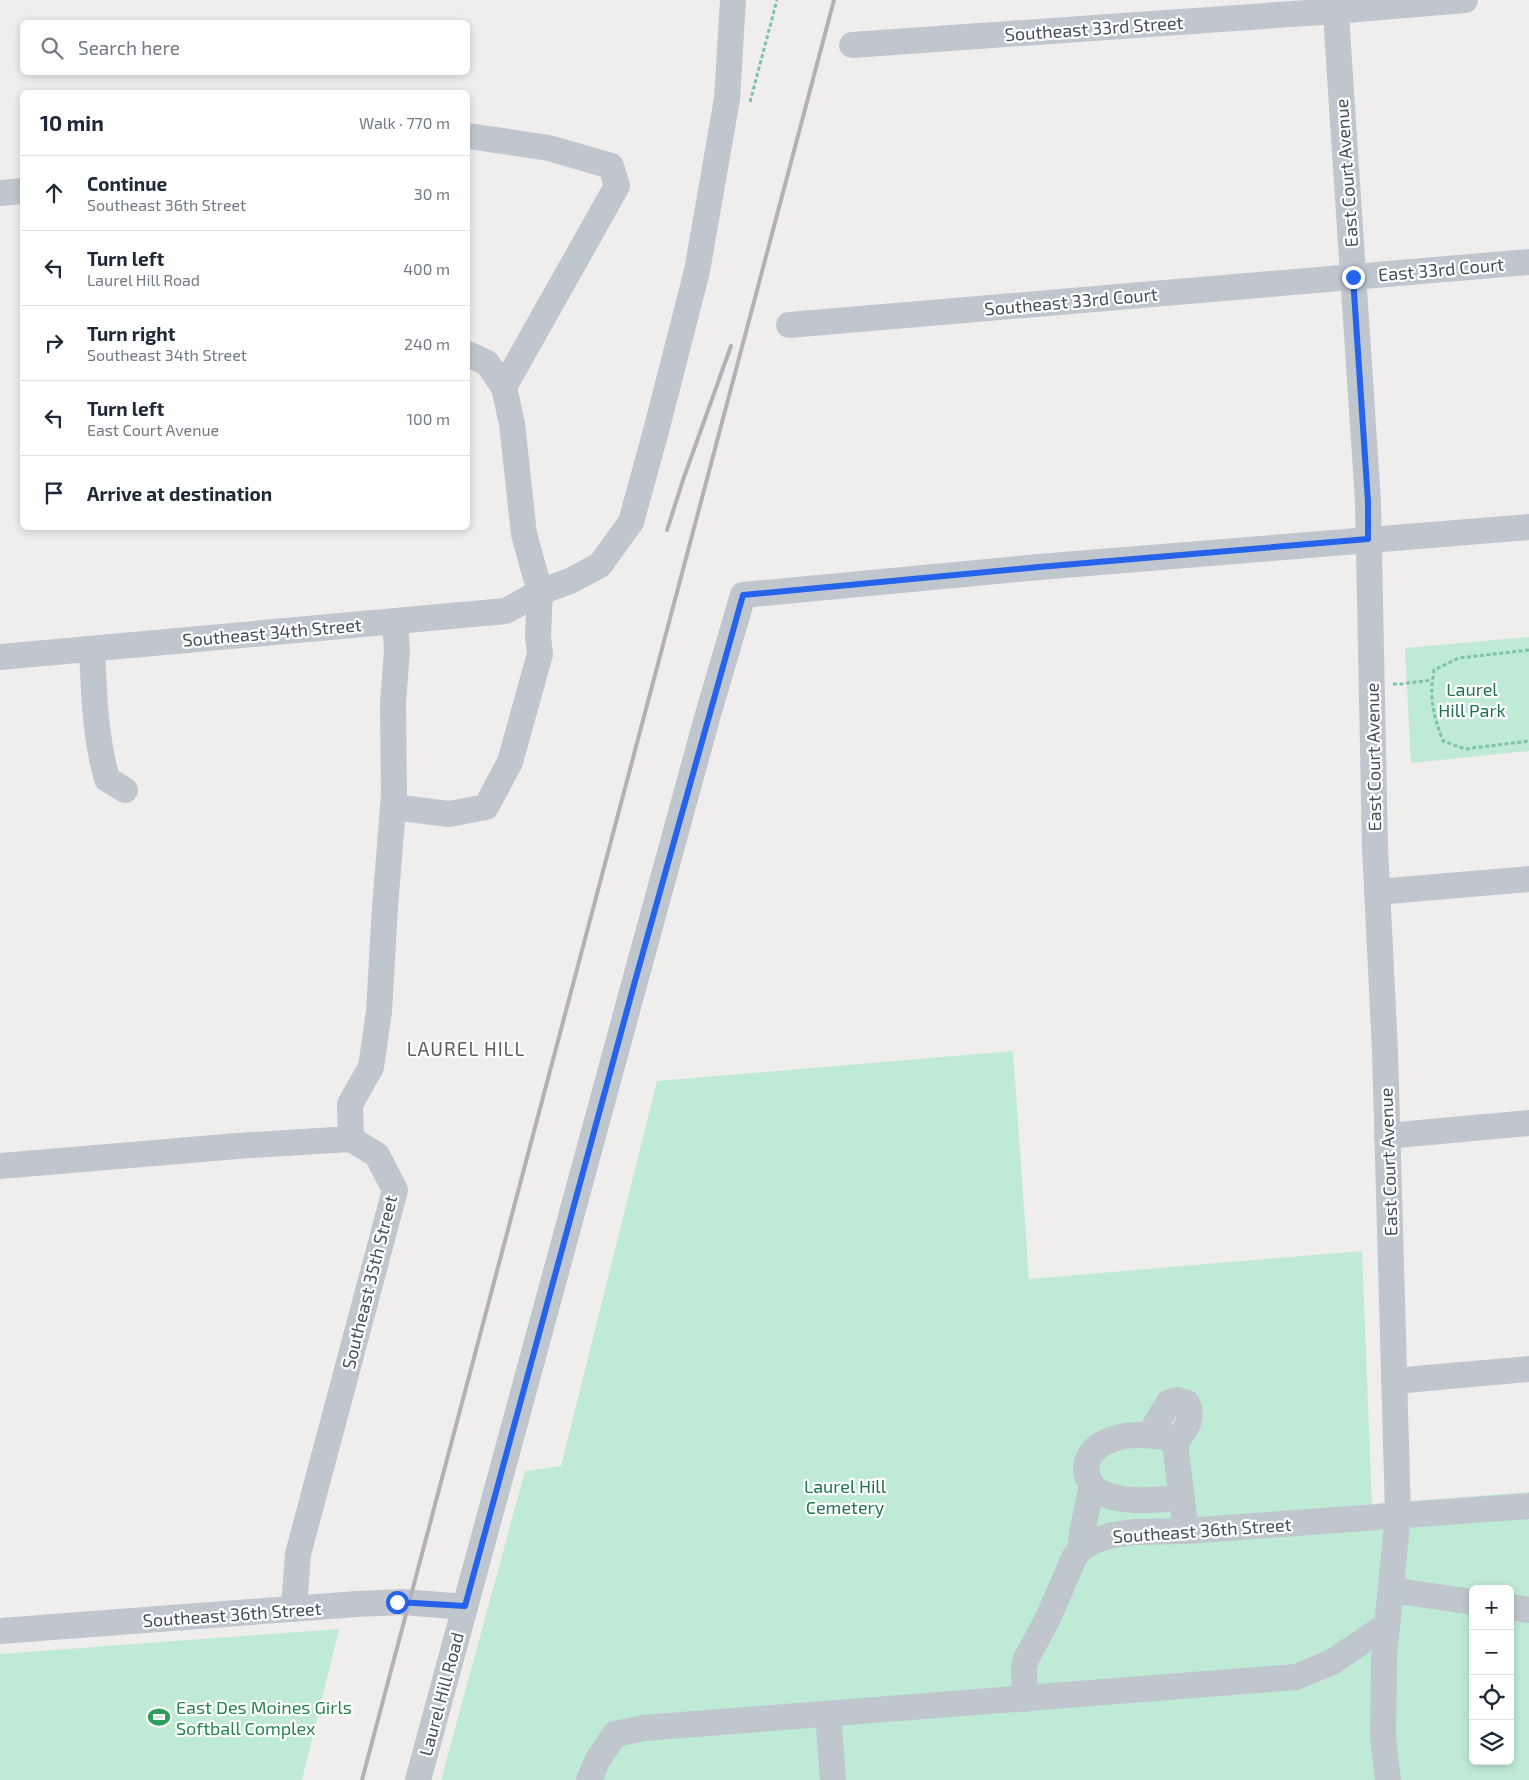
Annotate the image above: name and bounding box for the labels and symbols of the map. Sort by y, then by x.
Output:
street label: Southeast 33rd Street [1004,11,1184,45]
street label: East Court Avenue [1330,98,1362,248]
street label: East 33rd Court [1377,253,1505,285]
route end [1342,266,1365,289]
street label: Southeast 33rd Court [984,282,1159,320]
street label: Southeast 34th Street [181,613,363,651]
park label: Laurel Hill Park [1438,678,1506,721]
street label: East Court Avenue [1361,682,1385,832]
district label: LAUREL HILL [407,1037,525,1060]
street label: East Court Avenue [1374,1087,1402,1237]
street label: Southeast 35th Street [337,1193,401,1371]
park label: Laurel Hill Cemetery [804,1475,887,1518]
street label: Southeast 36th Street [1112,1513,1292,1547]
route start [386,1591,409,1614]
street label: Southeast 36th Street [142,1597,322,1631]
street label: Laurel Hill Road [414,1630,468,1758]
place label: East Des Moines Girls Softball Complex [176,1696,352,1739]
sports icon: East Des Moines Girls Softball Complex [146,1704,172,1730]

